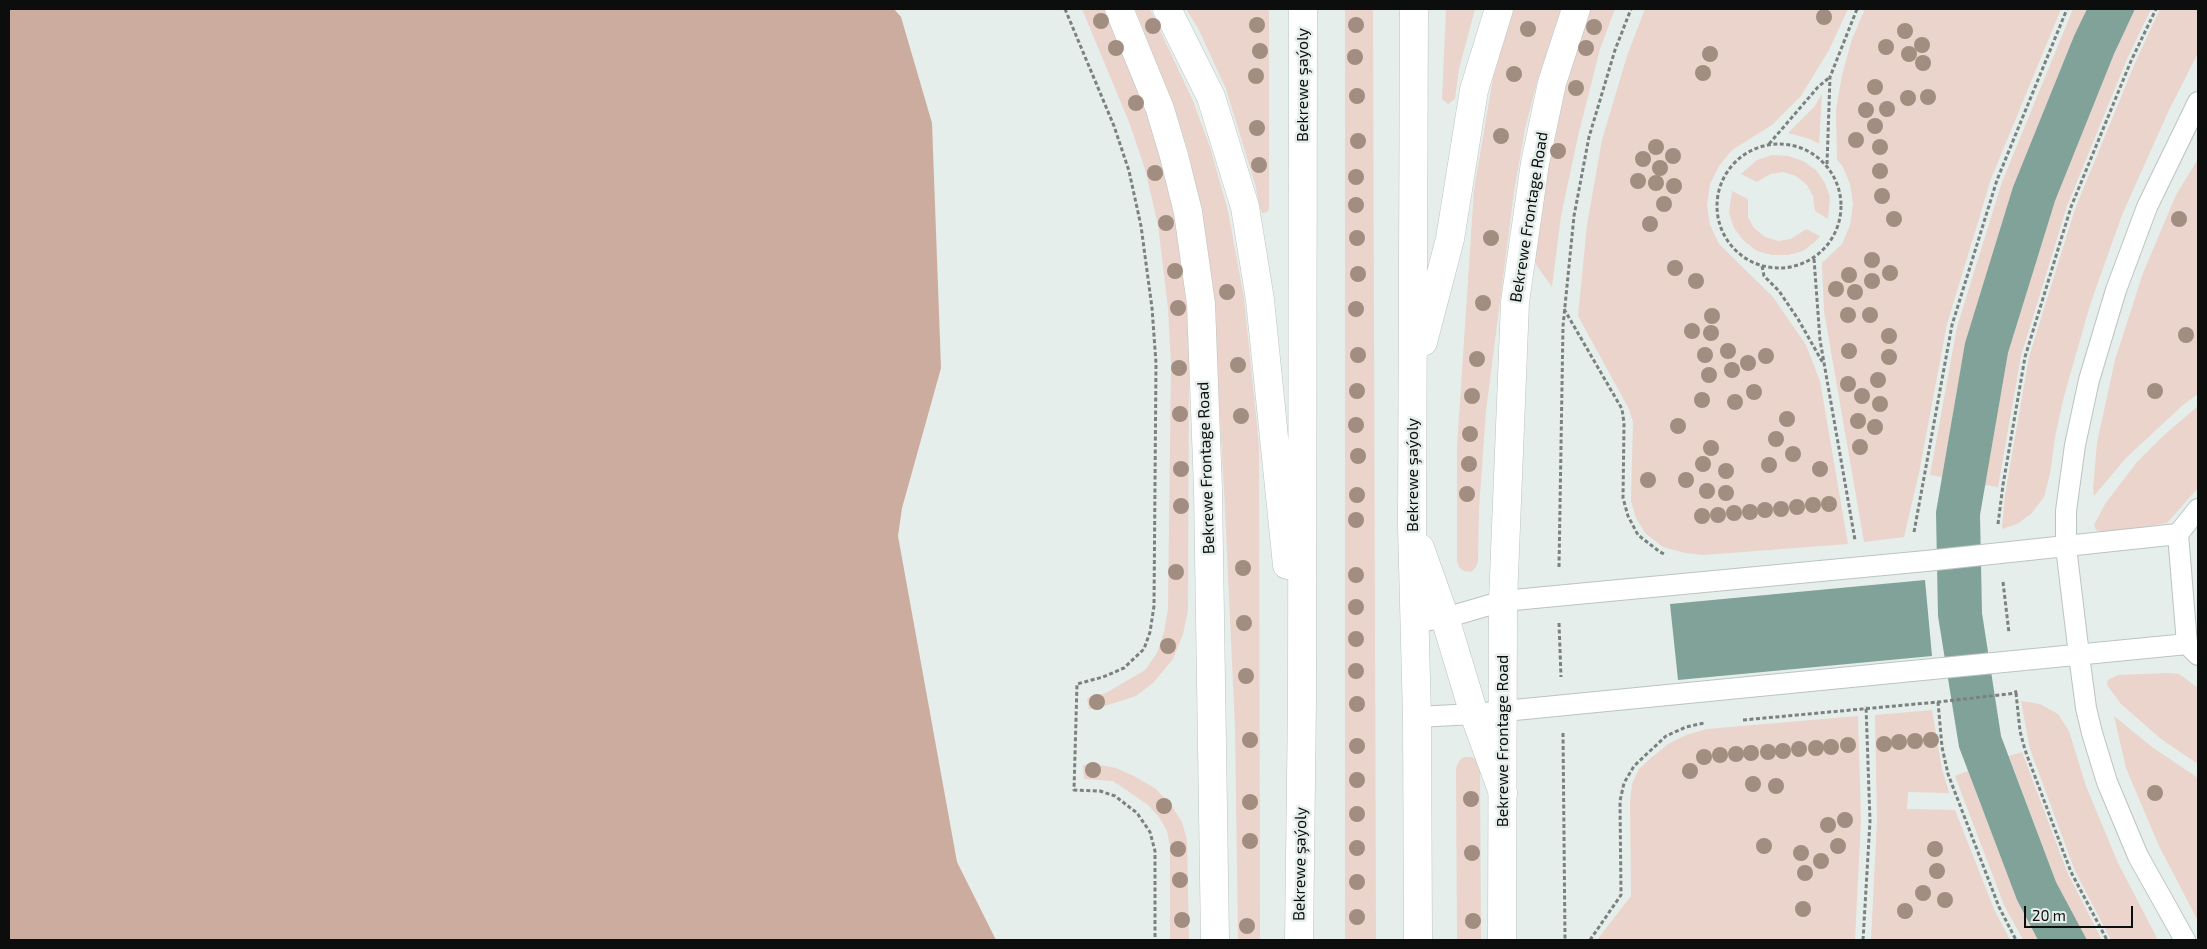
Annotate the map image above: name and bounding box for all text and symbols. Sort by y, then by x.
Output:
street label: Bekrewe şaýoly [1293,28,1313,142]
street label: Bekrewe Frontage Road [1506,130,1552,304]
street label: Bekrewe Frontage Road [1193,381,1219,555]
street label: Bekrewe şaýoly [1403,418,1423,532]
street label: Bekrewe Frontage Road [1493,655,1513,827]
street label: Bekrewe şaýoly [1289,807,1311,921]
scale bar [2027,896,2136,928]
text: 20 m [2032,906,2066,924]

